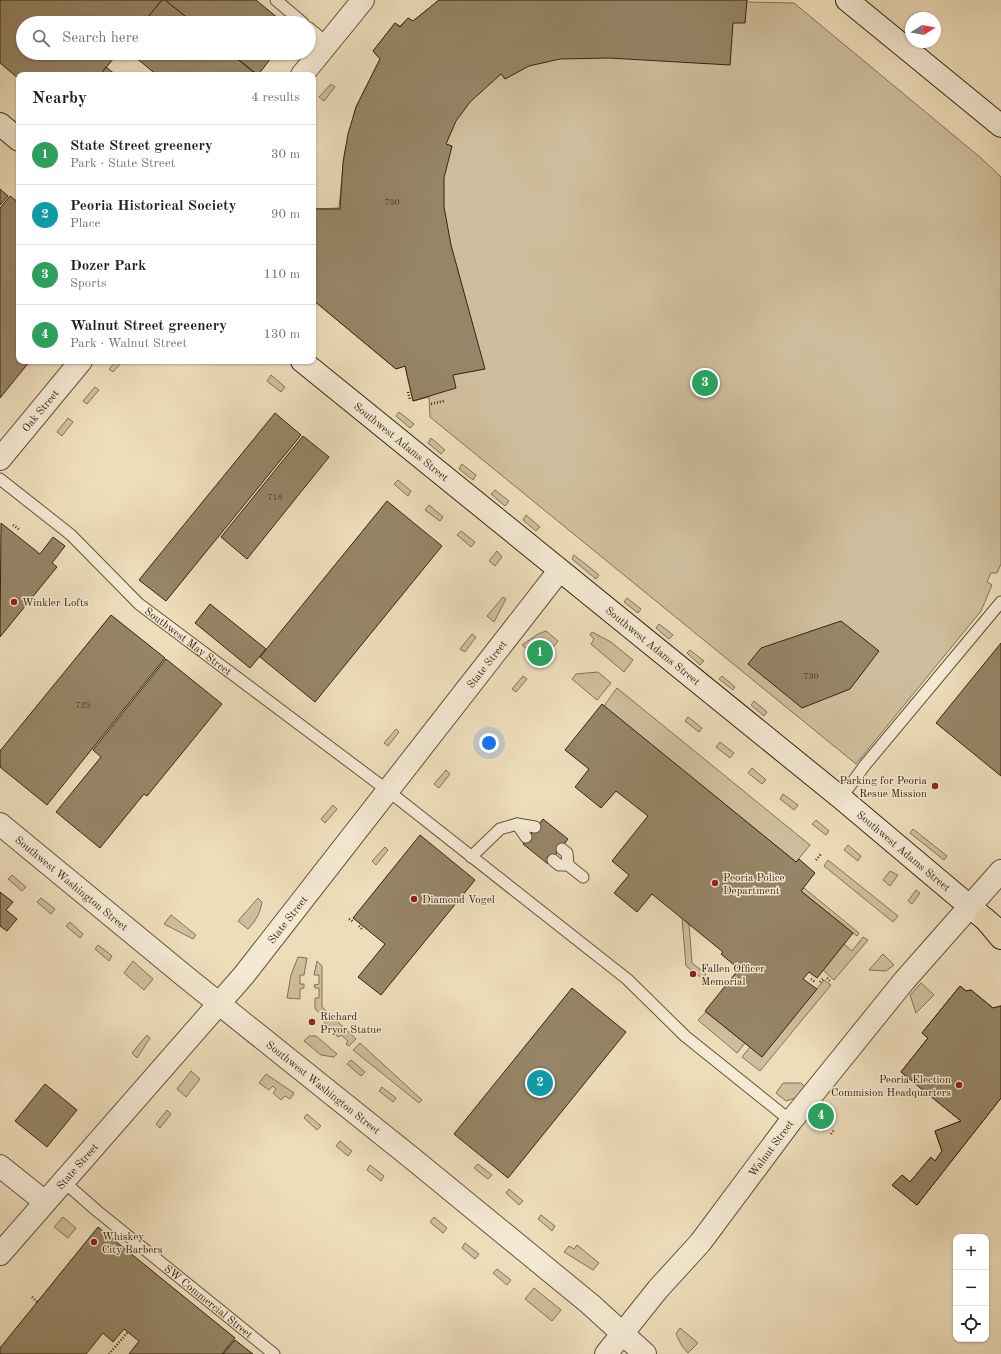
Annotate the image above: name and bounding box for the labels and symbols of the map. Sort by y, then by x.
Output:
north arrow [905,12,941,48]
house number: 730 [384,198,400,207]
pin: 3 [692,368,718,398]
street label: Oak Street [21,388,62,435]
street label: Southwest Adams Street [351,401,450,484]
house number: 718 [267,493,283,502]
marker: Winkler Lofts [9,597,19,607]
place label: Winkler Lofts [22,598,89,609]
street label: Southwest Adams Street [603,605,702,688]
street label: Southwest May Street [142,606,233,678]
pin: 1 [527,638,553,668]
street label: State Street [466,639,510,691]
house number: 730 [803,672,819,681]
house number: 725 [75,701,91,710]
your location [479,733,499,753]
place label: Parking for Peoria Resue Mission [839,776,928,800]
marker: Parking for Peoria Resue Mission [930,781,940,791]
street label: Southwest Adams Street [854,810,952,894]
street label: Southwest Washington Street [12,835,129,934]
place label: Peoria Police Department [723,873,785,897]
marker: Peoria Police Department [710,878,720,888]
street label: State Street [266,894,310,946]
marker: Diamond Vogel [409,894,419,904]
place label: Diamond Vogel [422,895,495,906]
place label: Fallen Officer Memorial [701,964,765,988]
marker: Fallen Officer Memorial [688,969,698,979]
place label: Richard Pryor Statue [320,1012,381,1036]
marker: Richard Pryor Statue [307,1017,317,1027]
street label: Southwest Washington Street [263,1040,382,1137]
pin: 2 [527,1068,553,1098]
place label: Peoria Election Commision Headquarters [831,1075,951,1099]
marker: Peoria Election Commision Headquarters [954,1080,964,1090]
pin: 4 [808,1101,834,1131]
street label: Walnut Street [748,1119,797,1179]
street label: State Street [55,1142,101,1192]
place label: Whiskey City Barbers [102,1232,163,1256]
marker: Whiskey City Barbers [89,1237,99,1247]
street label: SW Commercial Street [162,1264,254,1341]

